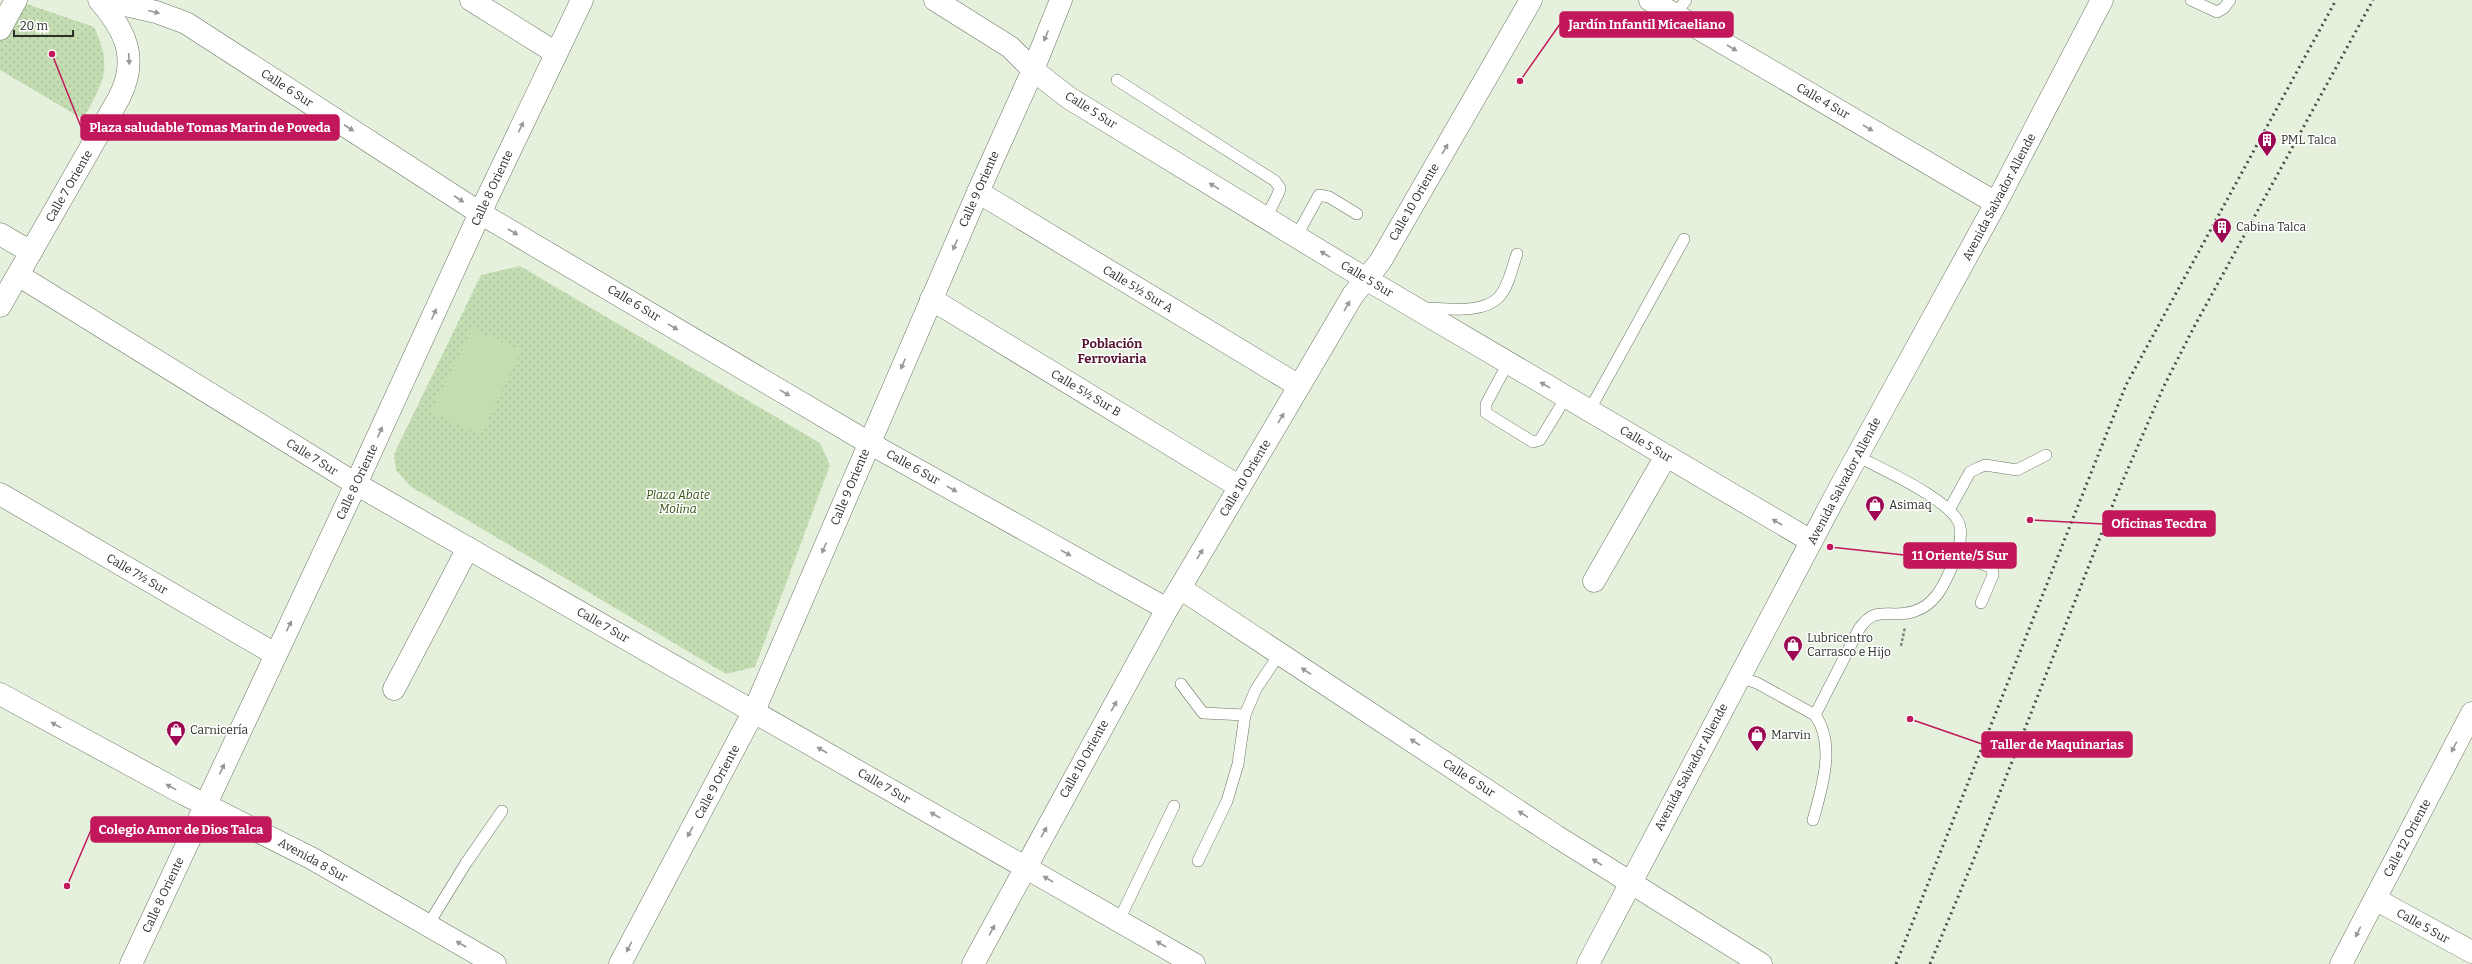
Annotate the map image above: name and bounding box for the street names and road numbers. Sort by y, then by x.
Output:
street label: Calle 6 Sur [258,66,316,110]
street label: Calle 4 Sur [1794,80,1853,122]
street label: Calle 5 Sur [1062,89,1120,132]
street label: Avenida Salvador Allende [1960,131,2038,263]
street label: Calle 7 Oriente [43,148,95,224]
street label: Calle 8 Oriente [468,148,516,228]
street label: Calle 9 Oriente [956,149,1002,229]
street label: Calle 10 Oriente [1386,161,1442,243]
street label: Calle 5 Sur [1338,258,1396,300]
street label: Calle 5½ Sur A [1100,262,1176,316]
street label: Calle 6 Sur [605,282,664,325]
street label: Calle 5½ Sur B [1049,367,1123,419]
street label: Avenida Salvador Allende [1805,415,1883,547]
street label: Calle 5 Sur [1617,423,1675,465]
street label: Calle 7 Sur [284,436,341,479]
street label: Calle 10 Oriente [1217,437,1273,519]
street label: Calle 8 Oriente [333,442,381,522]
street label: Calle 9 Oriente [828,447,872,527]
street label: Calle 6 Sur [884,447,943,488]
street label: Calle 7½ Sur [104,551,171,598]
street label: Calle 7 Sur [574,604,632,646]
street label: Avenida Salvador Allende [1652,701,1730,833]
street label: Calle 10 Oriente [1057,717,1111,801]
street label: Calle 9 Oriente [692,743,742,821]
street label: Calle 6 Sur [1440,756,1498,800]
street label: Calle 7 Sur [855,765,913,807]
street label: Calle 12 Oriente [2381,797,2433,879]
street label: Avenida 8 Sur [276,835,351,885]
street label: Calle 8 Oriente [139,855,187,935]
street label: Calle 5 Sur [2394,906,2453,947]

